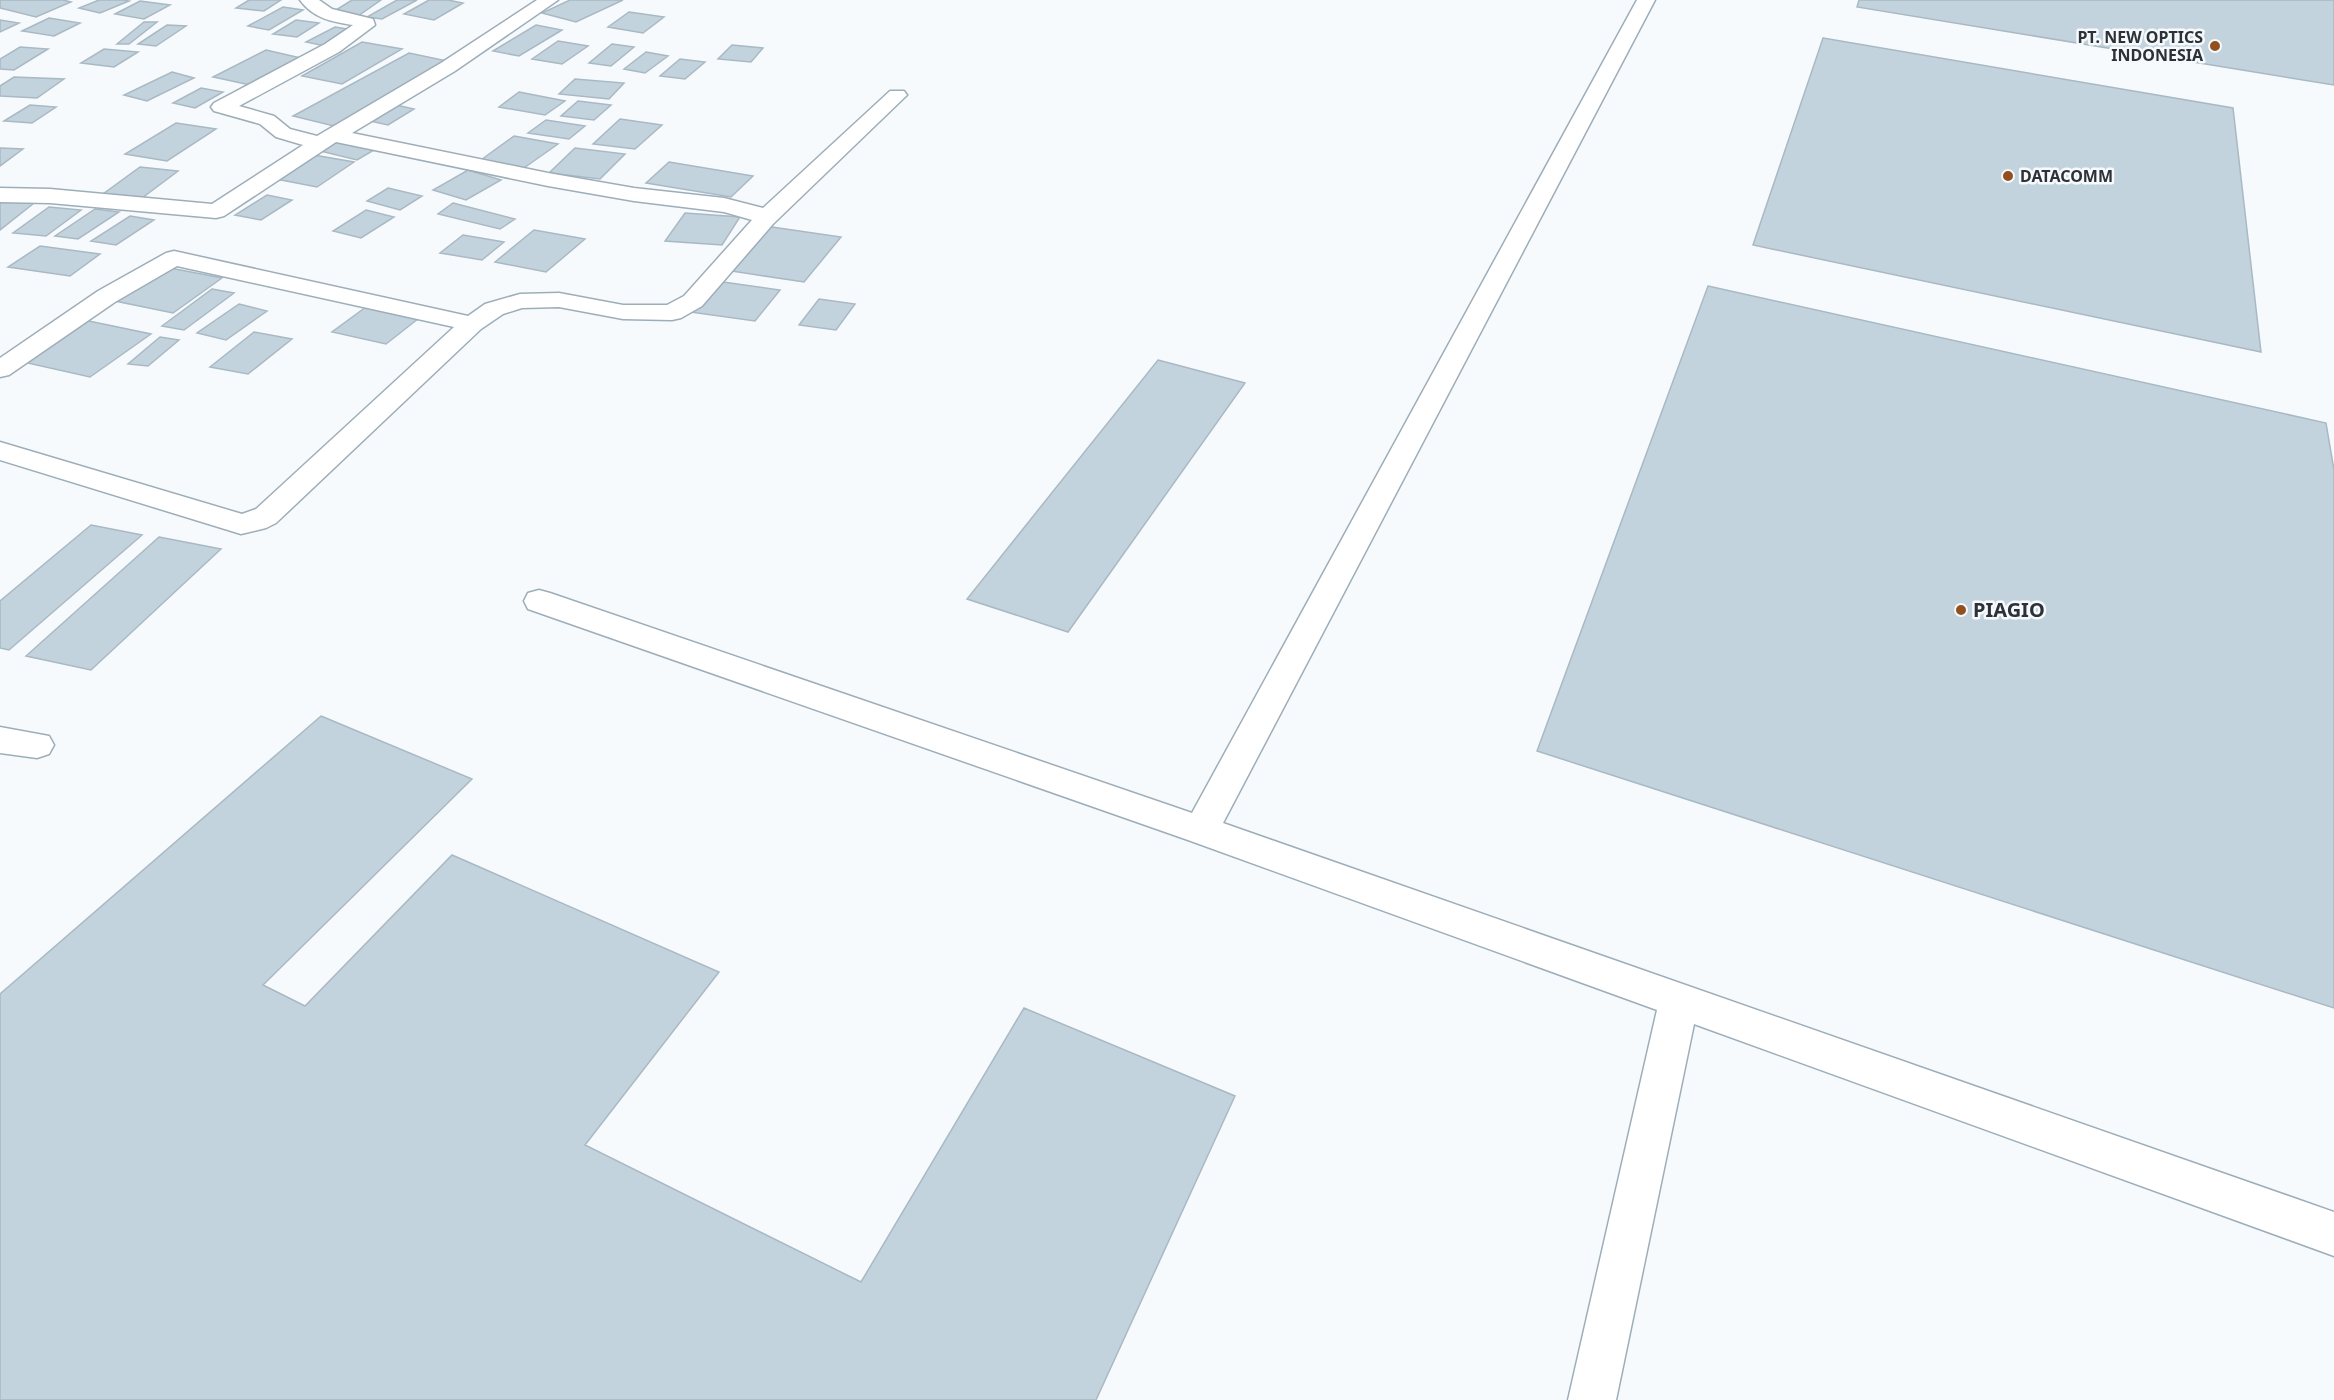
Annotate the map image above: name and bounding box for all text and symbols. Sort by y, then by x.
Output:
place label: PT. NEW OPTICS INDONESIA [2077,26,2204,66]
marker: PT. NEW OPTICS INDONESIA [2208,39,2222,53]
place label: DATACOMM [2020,165,2113,187]
marker: DATACOMM [2001,169,2015,183]
place label: PIAGIO [1973,596,2045,623]
marker: PIAGIO [1954,603,1968,617]

